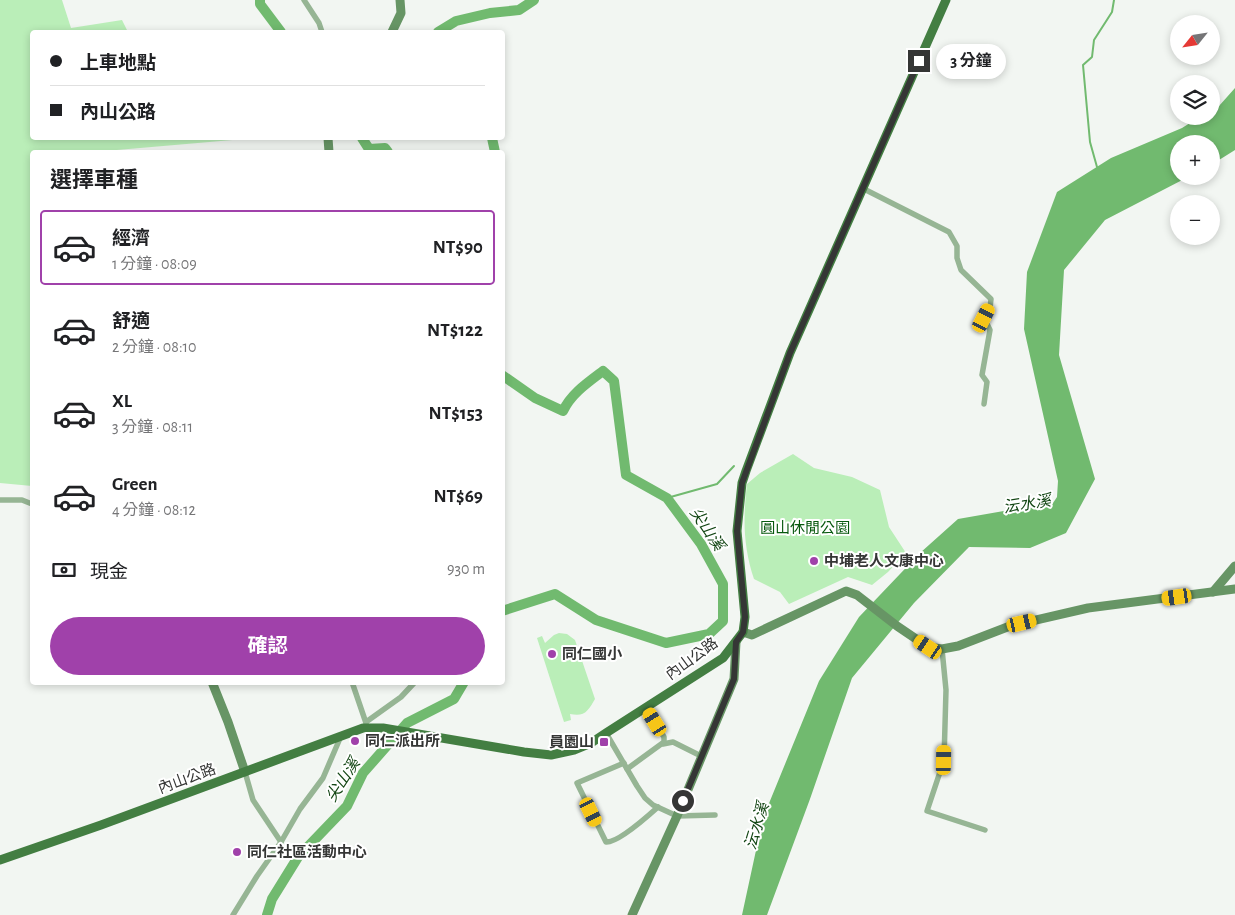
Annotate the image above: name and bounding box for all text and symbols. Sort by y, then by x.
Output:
north arrow [1170,15,1220,65]
map controls [1170,15,1220,245]
callout: 3 分鐘 [936,44,1006,78]
route end [908,50,930,72]
text: 3 分鐘 [950,53,992,69]
text: 上車地點 [80,54,156,73]
button: layers [1170,75,1220,125]
text: 內山公路 [80,103,156,122]
button: + [1170,135,1220,185]
text: 選擇車種 [50,169,138,191]
button: − [1170,195,1220,245]
icon: car [52,225,97,270]
text: 經濟 [112,229,150,248]
text: NT$90 [433,238,483,257]
text: 1 分鐘 · 08:09 [112,256,197,272]
car [970,301,997,335]
icon: car [52,308,97,353]
text: 舒適 [112,312,150,331]
text: NT$122 [427,321,483,340]
text: 2 分鐘 · 08:10 [112,339,197,355]
icon: car [52,391,97,436]
text: XL [112,392,132,411]
text: NT$153 [429,404,483,423]
text: 3 分鐘 · 08:11 [112,419,193,435]
icon: car [52,474,97,519]
text: Green [112,475,158,494]
text: NT$69 [433,487,483,506]
water label: 沄水溪 [1002,491,1054,516]
text: 4 分鐘 · 08:12 [112,502,196,518]
water label: 尖山溪 [687,504,729,555]
park label: 圓山休閒公園 [760,519,850,536]
place label: 中埔老人文康中心 [824,552,944,569]
marker: 中埔老人文康中心 [808,555,820,567]
icon: cash [50,556,78,584]
text: 930 m [447,561,485,577]
text: 現金 [90,563,128,582]
car [1161,587,1192,607]
car [1005,612,1038,634]
button: 確認 [50,617,485,675]
car [911,632,944,662]
street label: 內山公路 [663,634,721,683]
place label: 同仁國小 [562,646,623,662]
marker: 同仁國小 [546,648,558,660]
car [640,705,669,739]
place label: 同仁派出所 [365,733,440,749]
place label: 員園山 [549,734,594,750]
marker: 同仁派出所 [349,735,361,747]
marker: 員園山 [598,736,610,748]
car [936,745,951,775]
water label: 尖山溪 [322,753,364,804]
street label: 內山公路 [156,761,218,796]
route start [672,790,694,812]
car [577,795,604,829]
water label: 沄水溪 [741,799,772,851]
place label: 同仁社區活動中心 [247,843,367,860]
marker: 同仁社區活動中心 [231,846,243,858]

